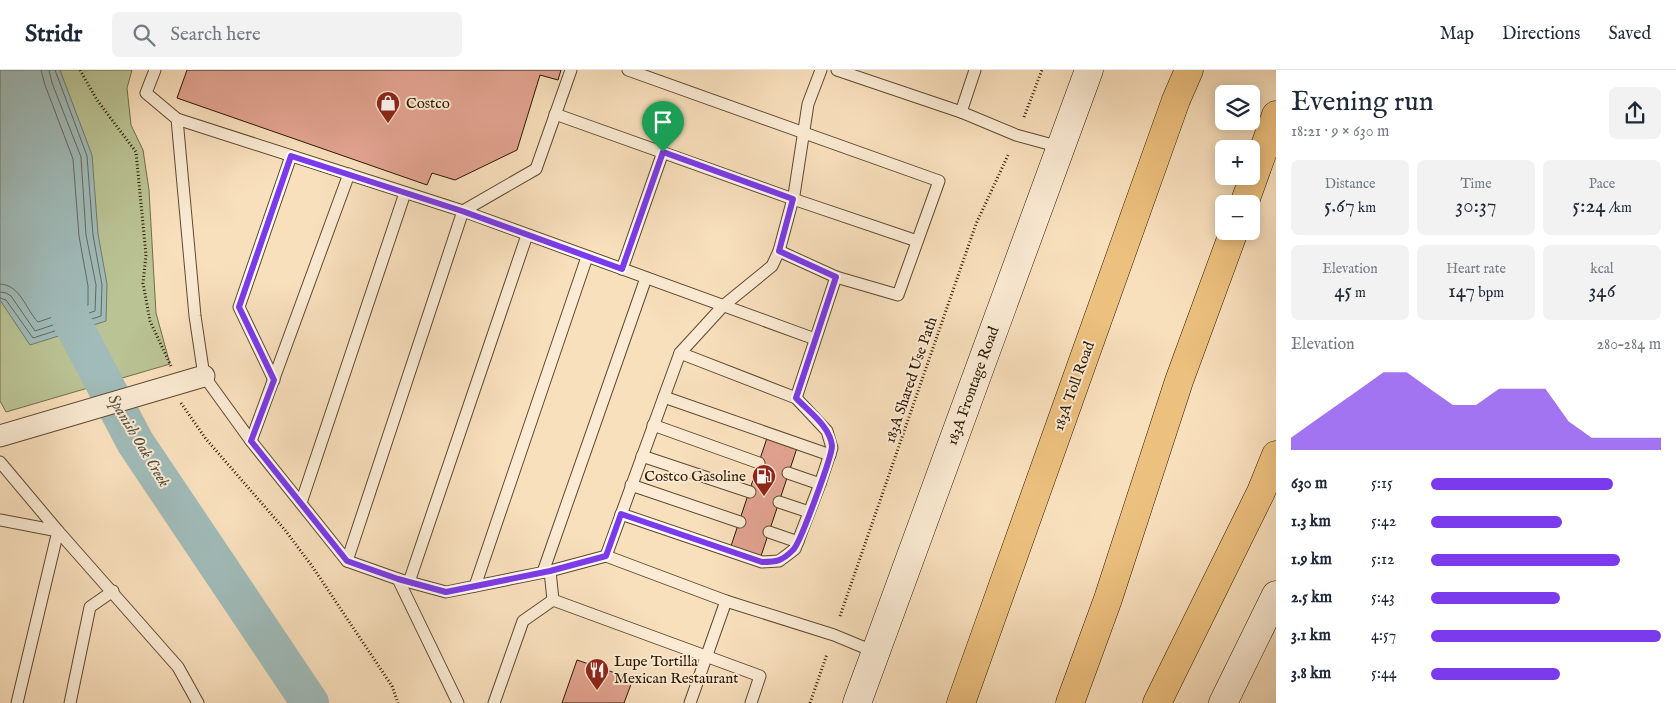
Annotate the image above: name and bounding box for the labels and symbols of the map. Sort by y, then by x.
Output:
shop icon: Costco [375,90,401,124]
place label: Costco [406,94,450,113]
pin [642,101,684,152]
street label: 183A Shared Use Path [880,314,942,446]
street label: 183A Frontage Road [943,323,1004,448]
street label: 183A Toll Road [1049,338,1099,433]
water label: Spanish Oak Creek [102,391,174,492]
fuel station icon: Costco Gasoline [751,463,777,497]
place label: Costco Gasoline [644,467,746,486]
place label: Lupe Tortilla Mexican Restaurant [614,652,738,688]
restaurant icon: Lupe Tortilla Mexican Restaurant [584,657,610,691]

